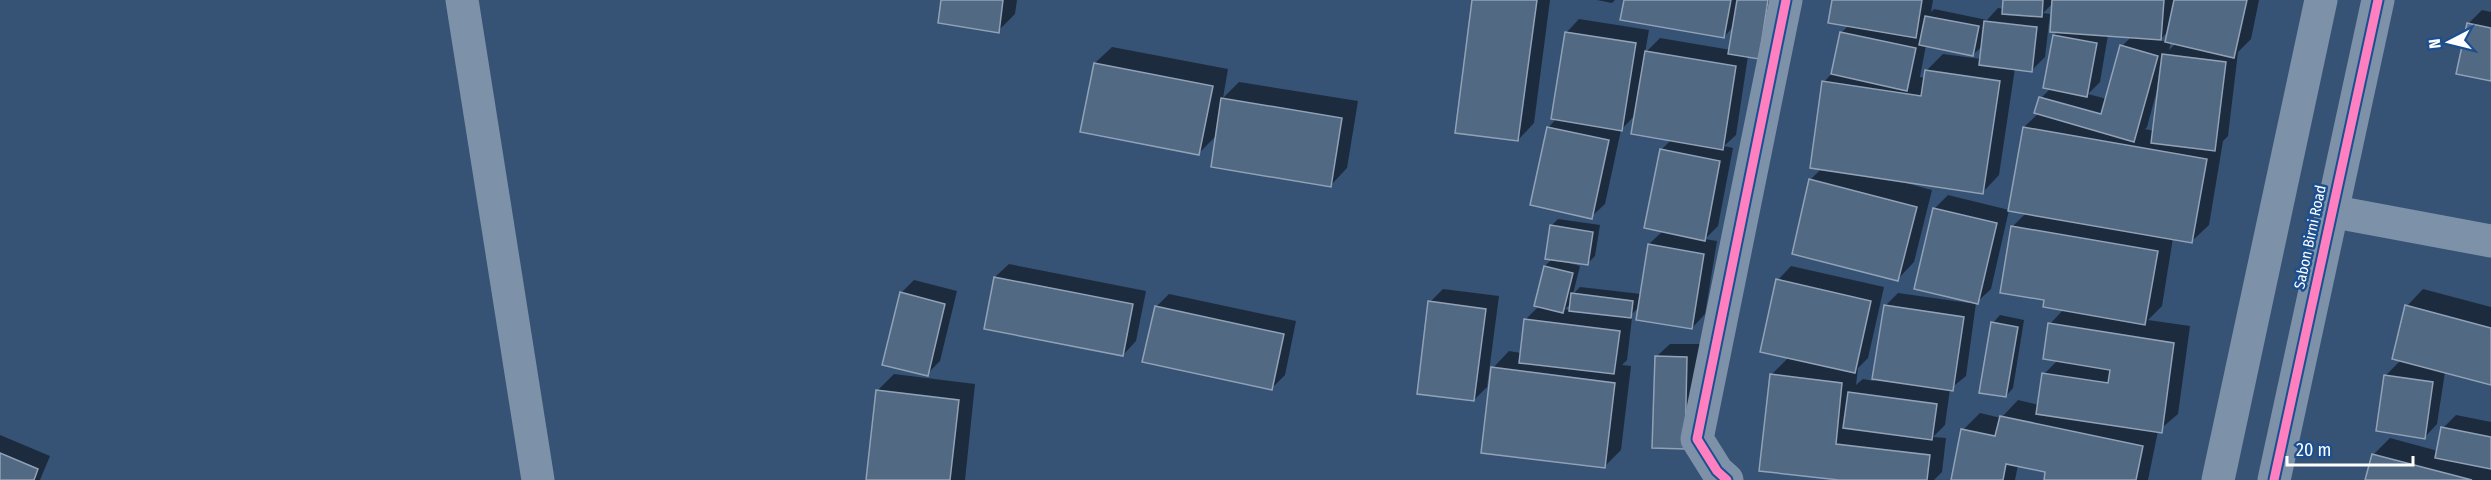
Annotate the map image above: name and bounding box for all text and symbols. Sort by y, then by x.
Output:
north arrow [2419,12,2479,72]
text: N [2425,38,2445,50]
street label: Sabon Birni Road [2290,183,2330,291]
scale bar [2287,429,2413,467]
text: 20 m [2296,439,2331,461]

